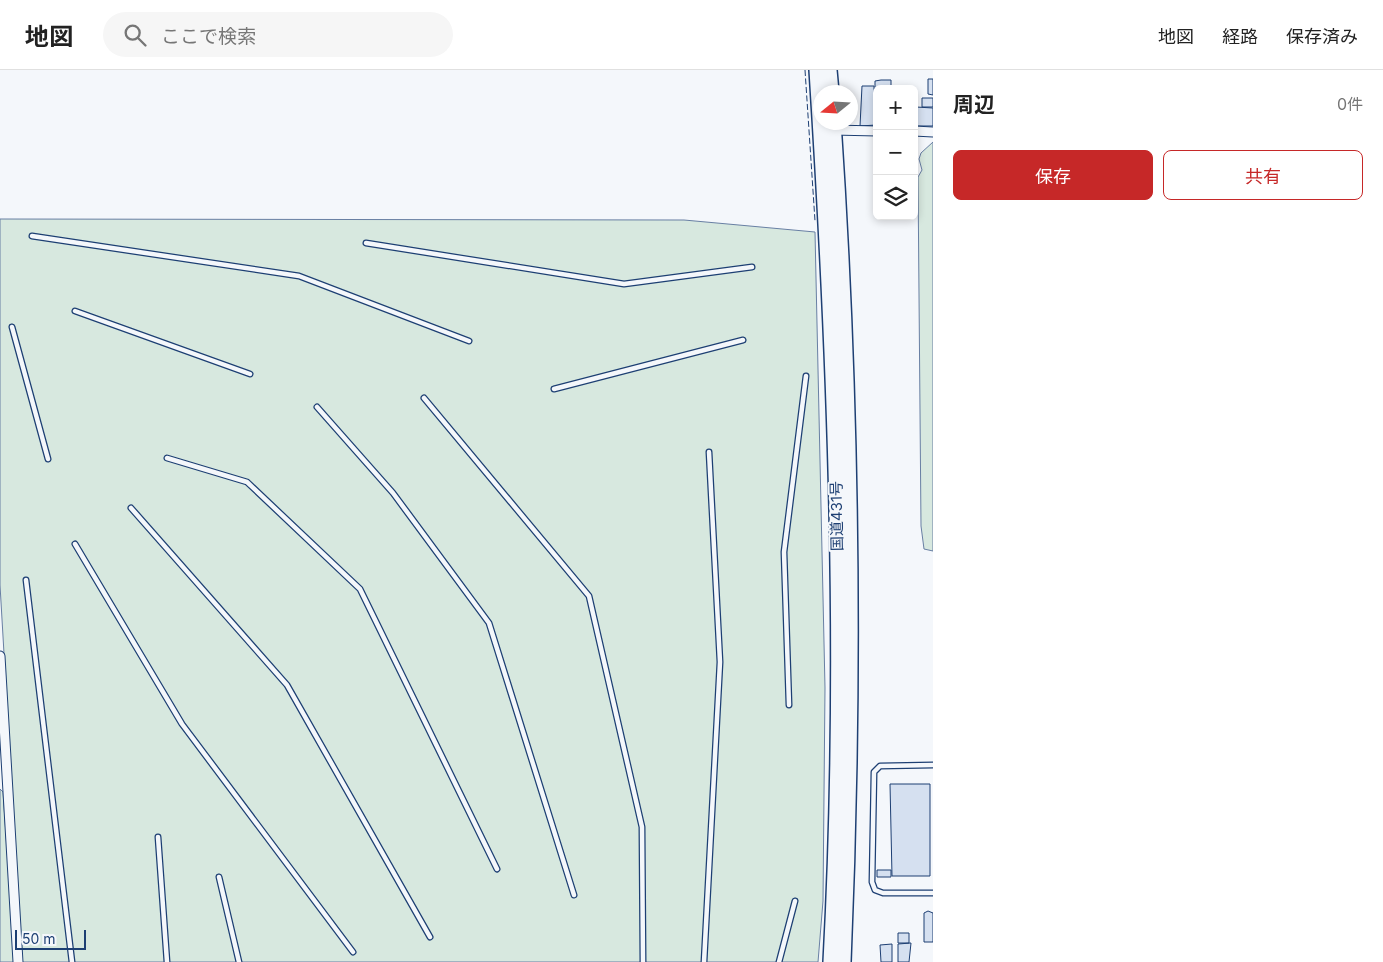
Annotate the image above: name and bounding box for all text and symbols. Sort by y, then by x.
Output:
search box [103,12,453,57]
icon: search [121,21,149,49]
text: 地図 [25,22,73,51]
text: ここで検索 [161,25,256,48]
text: 地図 [1158,26,1194,47]
text: 経路 [1222,26,1258,47]
text: 保存済み [1286,26,1358,47]
north arrow [813,85,858,130]
map controls [873,85,918,220]
button: + [873,85,918,130]
text: 周辺 [953,92,995,117]
text: 0件 [1337,94,1363,114]
button: − [873,130,918,175]
button: 保存 [953,150,1153,200]
button: 共有 [1163,150,1363,200]
button: layers [873,175,918,220]
street label: 国道431号 [826,481,847,551]
scale bar [15,927,86,950]
text: 50 m [22,930,56,947]

